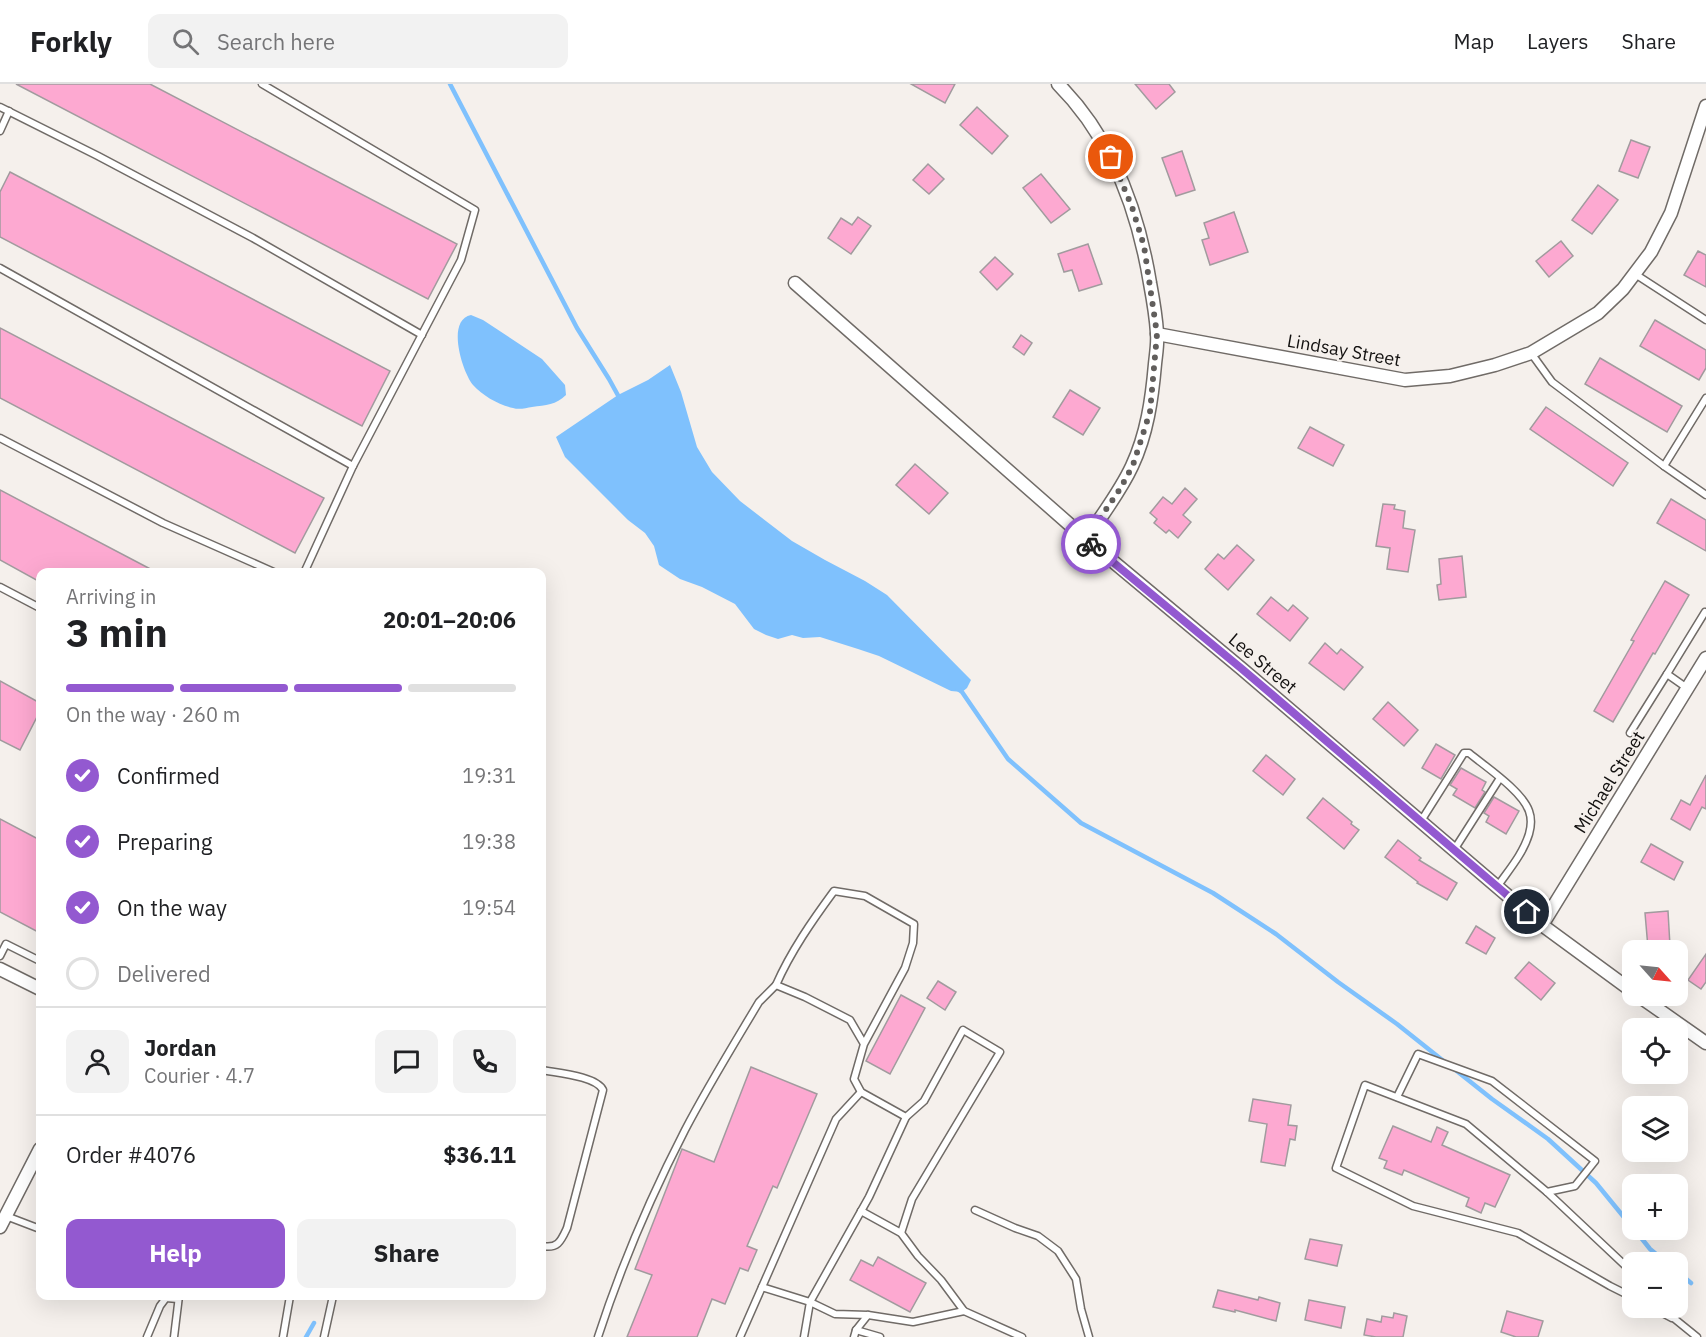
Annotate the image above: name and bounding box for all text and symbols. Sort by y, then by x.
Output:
search box [148,14,568,68]
text: Forkly [30,23,112,60]
icon: search [169,25,202,58]
text: Search here [217,27,335,56]
text: Map [1454,27,1494,55]
text: Layers [1527,27,1589,55]
text: Share [1622,27,1676,55]
pin [1085,131,1136,182]
icon: bag [1094,140,1127,173]
street label: Lindsay Street [1285,329,1403,371]
courier [1061,514,1121,574]
icon: bike [1075,528,1108,561]
text: Arriving in [66,583,156,610]
text: 20:01–20:06 [383,605,516,634]
text: 3 min [66,607,168,658]
street label: Lee Street [1224,628,1302,698]
text: On the way · 260 m [66,701,240,728]
street label: Michael Street [1568,727,1650,837]
icon: check [66,759,99,792]
text: Confirmed [117,761,220,790]
text: 19:31 [462,762,516,789]
icon: check [66,825,99,858]
text: Preparing [117,827,212,856]
text: 19:38 [462,828,516,855]
pin [1501,886,1552,937]
icon: check [66,891,99,924]
text: On the way [117,893,227,922]
text: 19:54 [462,894,516,921]
icon: home [1510,895,1543,928]
north arrow [1622,940,1688,1006]
map controls [1622,940,1688,1318]
text: Delivered [117,959,211,988]
button: locate [1622,1018,1688,1084]
button: person [66,1030,129,1093]
button: chat [375,1030,438,1093]
button: phone [453,1030,516,1093]
text: Jordan [144,1033,217,1062]
text: Courier · 4.7 [144,1062,255,1089]
button: layers [1622,1096,1688,1162]
text: Order #4076 [66,1140,196,1169]
text: $36.11 [443,1140,516,1169]
button: + [1622,1174,1688,1240]
button: Help [66,1219,285,1288]
button: Share [297,1219,516,1288]
button: − [1622,1252,1688,1318]

